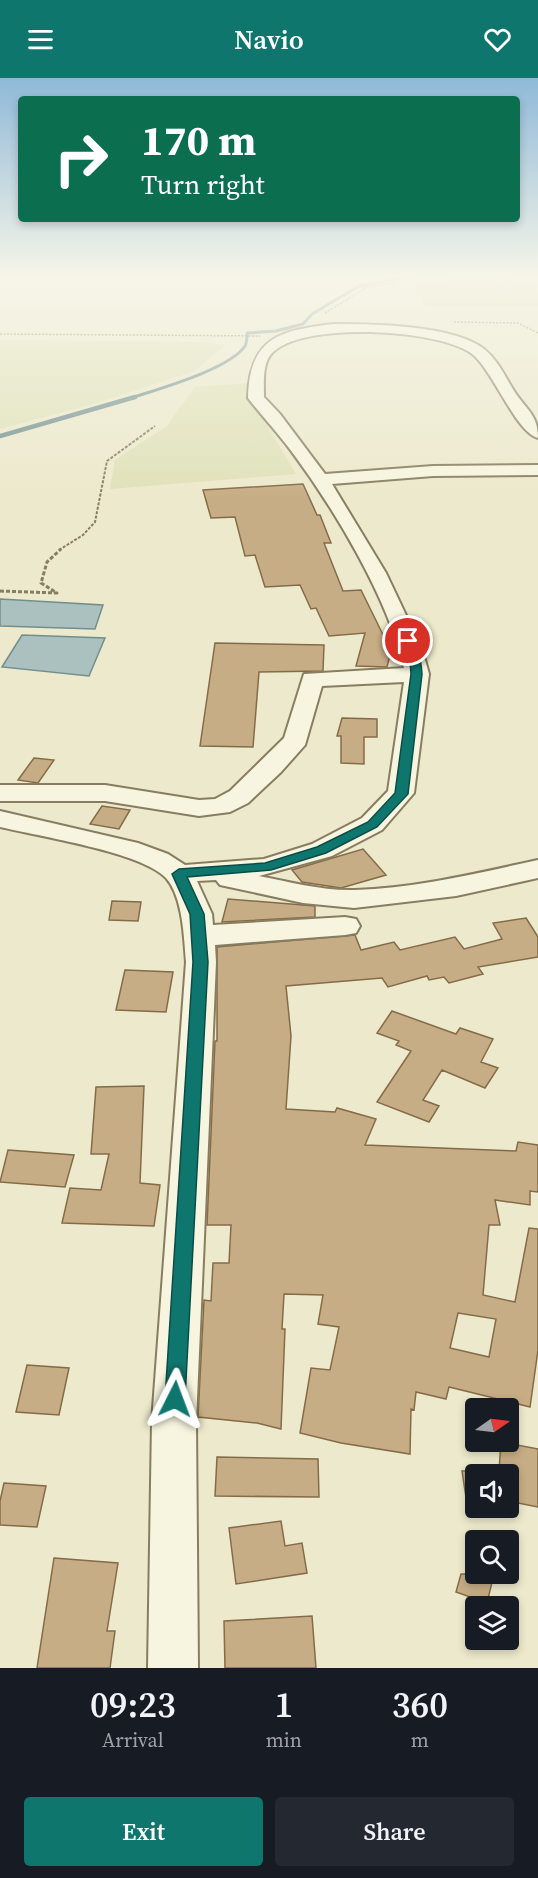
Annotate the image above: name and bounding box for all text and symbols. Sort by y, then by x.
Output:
text: Navio [234,21,304,58]
icon: menu [24,23,57,56]
icon: heart [481,23,514,56]
text: 170 m [141,111,256,169]
icon: right [42,120,120,198]
text: Turn right [141,166,265,203]
pin [382,615,433,666]
icon: arrive [391,624,424,657]
position arrow [143,1367,207,1431]
north arrow [465,1398,519,1452]
map controls [465,1398,519,1650]
button: sound [465,1464,519,1518]
button: search [465,1530,519,1584]
button: layers [465,1596,519,1650]
text: 09:23 [90,1680,176,1729]
text: 1 [274,1680,293,1729]
text: 360 [392,1680,448,1729]
text: Arrival [102,1726,164,1754]
text: min [266,1726,302,1754]
text: m [411,1726,429,1754]
button: Exit [24,1797,263,1866]
button: Share [275,1797,514,1866]

